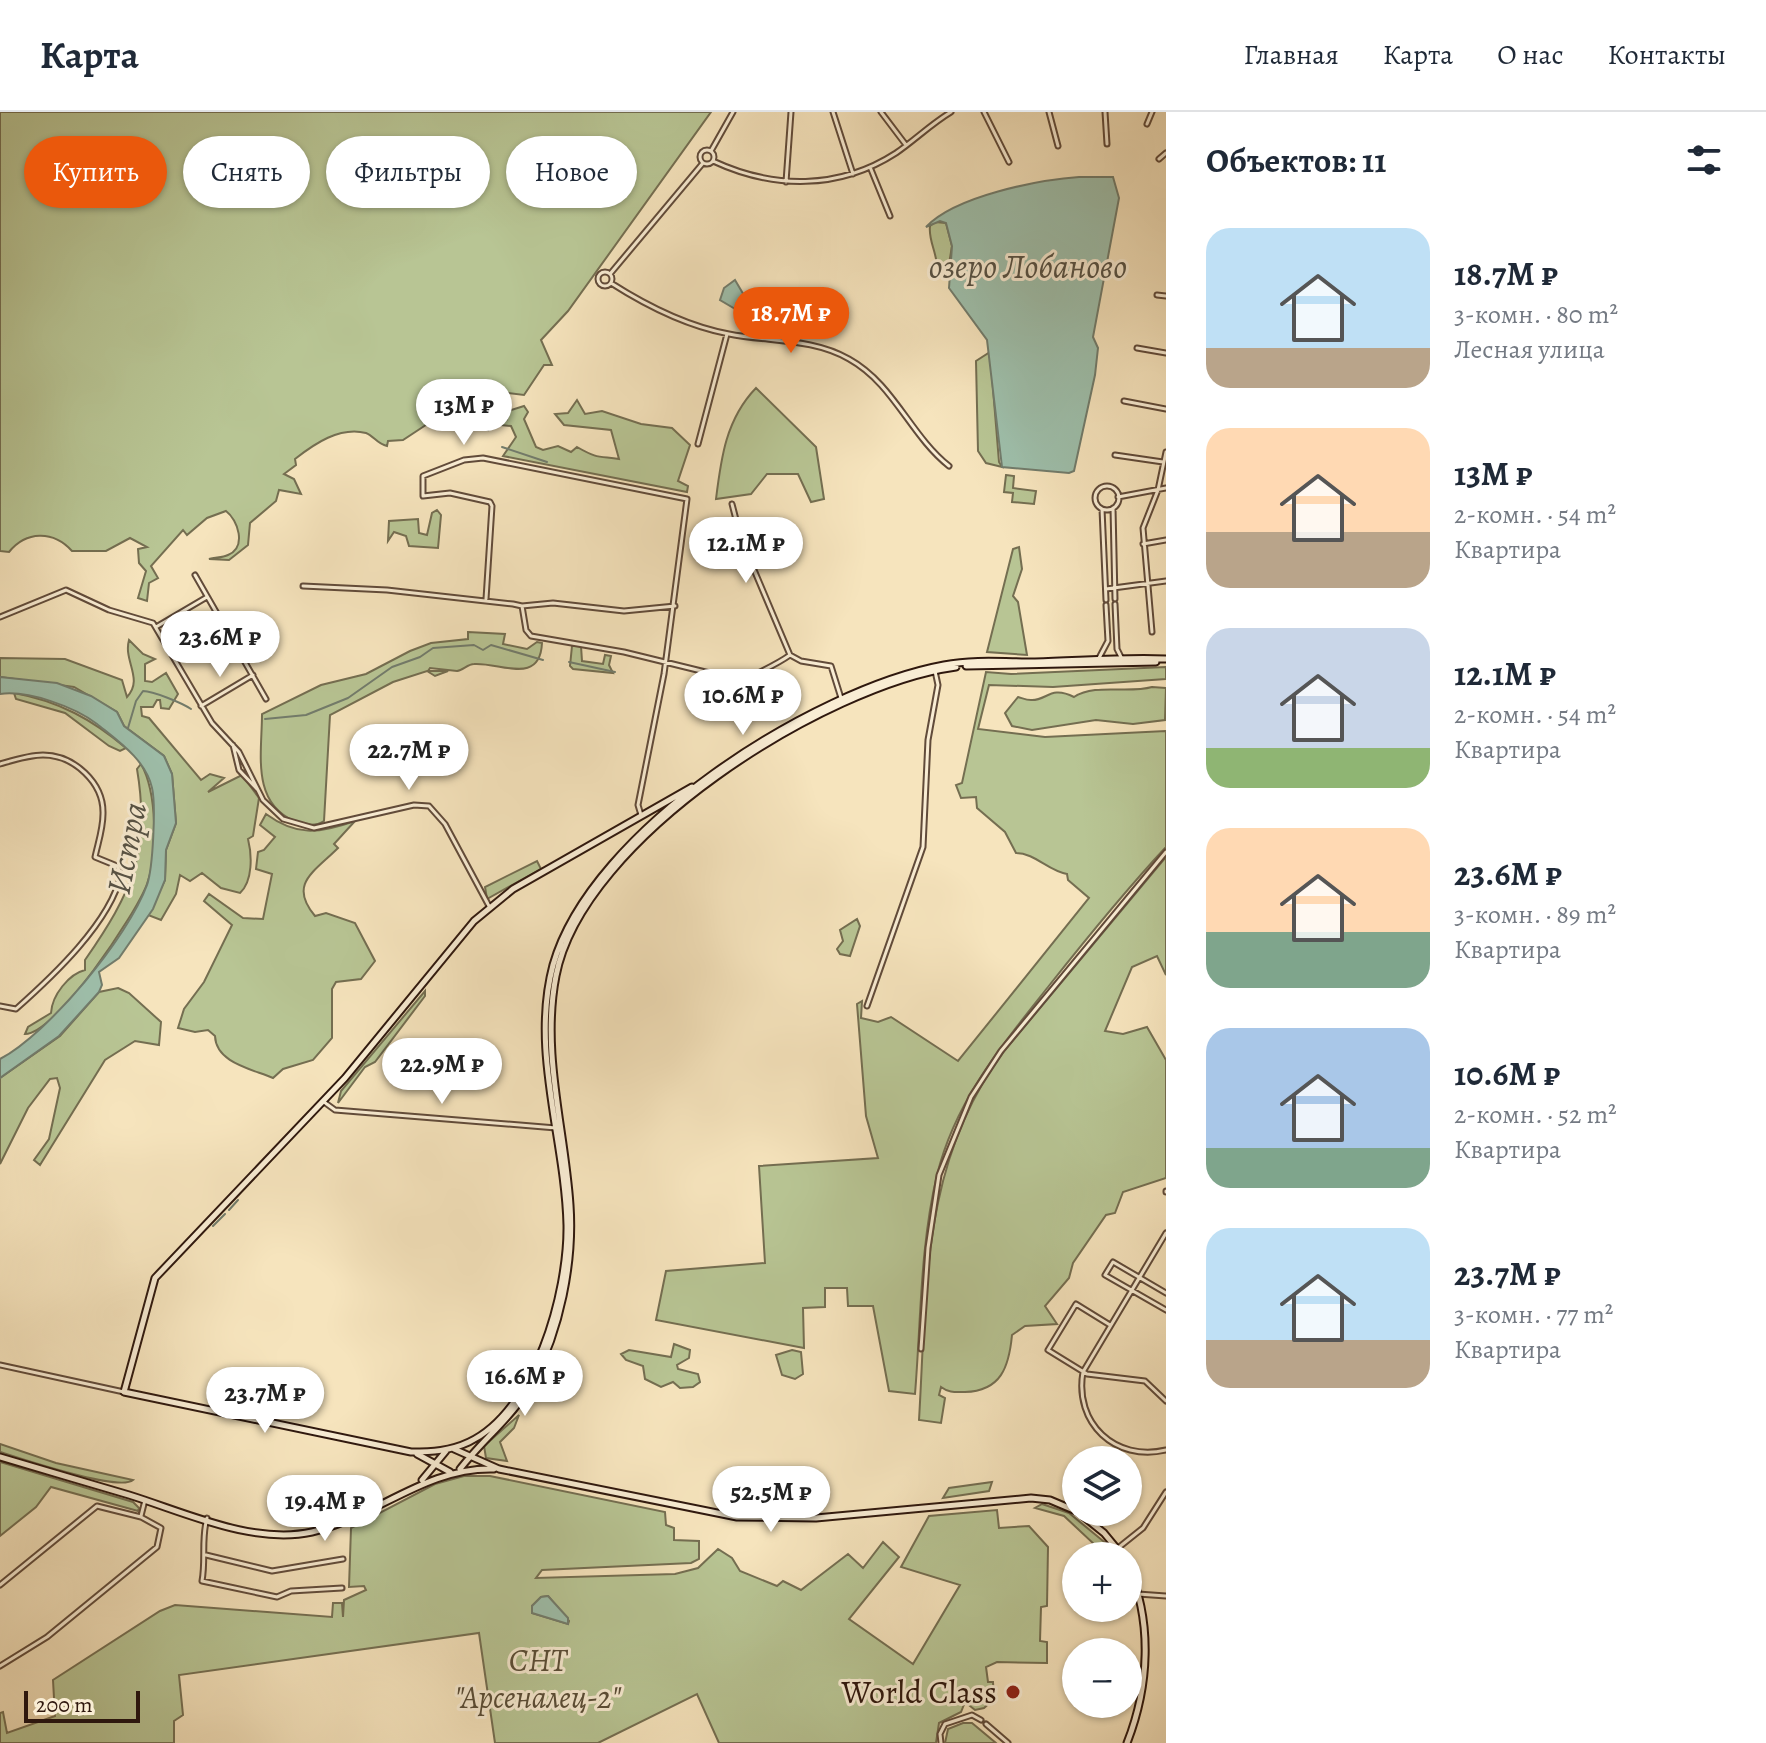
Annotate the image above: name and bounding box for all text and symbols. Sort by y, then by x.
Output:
text: Карта [40,29,139,81]
text: Главная [1243,36,1339,74]
text: Карта [1383,36,1453,74]
text: О нас [1497,36,1564,74]
text: Контакты [1608,36,1726,74]
chip: Купить [24,136,167,208]
chip: Снять [183,136,310,208]
chip: Фильтры [326,136,490,208]
chip: Новое [506,136,637,208]
text: Объектов: 11 [1206,137,1386,184]
icon: filters [1682,138,1726,182]
water label: озеро Лобаново [929,243,1127,290]
text: 18.7M ₽ [1454,250,1558,297]
icon: home [1270,260,1366,356]
pin: 18.7M ₽ [717,287,865,355]
text: 18.7M ₽ [751,295,831,330]
text: 3-комн. · 80 m² [1454,297,1618,332]
text: Лесная улица [1454,332,1605,367]
pin: 13M ₽ [408,379,520,447]
text: 13M ₽ [434,387,494,422]
text: 13M ₽ [1454,450,1533,497]
icon: home [1270,460,1366,556]
text: 2-комн. · 54 m² [1454,497,1616,532]
pin: 12.1M ₽ [672,517,820,585]
text: 12.1M ₽ [707,525,785,560]
text: Квартира [1454,532,1561,567]
pin: 23.6M ₽ [146,611,294,679]
text: 23.6M ₽ [179,619,261,654]
text: 12.1M ₽ [1454,650,1556,697]
icon: home [1270,660,1366,756]
pin: 10.6M ₽ [669,669,817,737]
text: 10.6M ₽ [702,677,784,712]
text: 2-комн. · 54 m² [1454,697,1616,732]
pin: 22.7M ₽ [335,724,483,792]
text: 22.7M ₽ [368,732,450,767]
text: Квартира [1454,732,1561,767]
water label: Истра [95,798,158,898]
text: 23.6M ₽ [1454,850,1562,897]
icon: home [1270,860,1366,956]
text: 3-комн. · 89 m² [1454,897,1616,932]
text: Квартира [1454,932,1561,967]
pin: 22.9M ₽ [368,1038,516,1106]
text: 22.9M ₽ [400,1046,484,1081]
text: 10.6M ₽ [1454,1050,1560,1097]
icon: home [1270,1060,1366,1156]
text: 2-комн. · 52 m² [1454,1097,1617,1132]
text: Квартира [1454,1132,1561,1167]
text: 23.7M ₽ [1454,1250,1561,1297]
icon: home [1270,1260,1366,1356]
text: 3-комн. · 77 m² [1454,1297,1613,1332]
text: Квартира [1454,1332,1561,1367]
pin: 16.6M ₽ [451,1350,599,1418]
text: 16.6M ₽ [485,1358,565,1393]
pin: 23.7M ₽ [191,1367,339,1435]
text: 23.7M ₽ [224,1375,306,1410]
map controls [1062,1446,1142,1718]
button: layers [1062,1446,1142,1526]
pin: 52.5M ₽ [697,1466,845,1534]
text: 52.5M ₽ [730,1474,812,1509]
pin: 19.4M ₽ [251,1475,399,1543]
text: 19.4M ₽ [285,1483,365,1518]
button: + [1062,1542,1142,1622]
park label: СНТ "Арсеналец-2" [455,1638,622,1719]
button: − [1062,1638,1142,1718]
place label: World Class [841,1670,997,1714]
marker: World Class [1004,1683,1022,1701]
scale bar [24,1687,140,1723]
text: 200 m [36,1690,93,1720]

